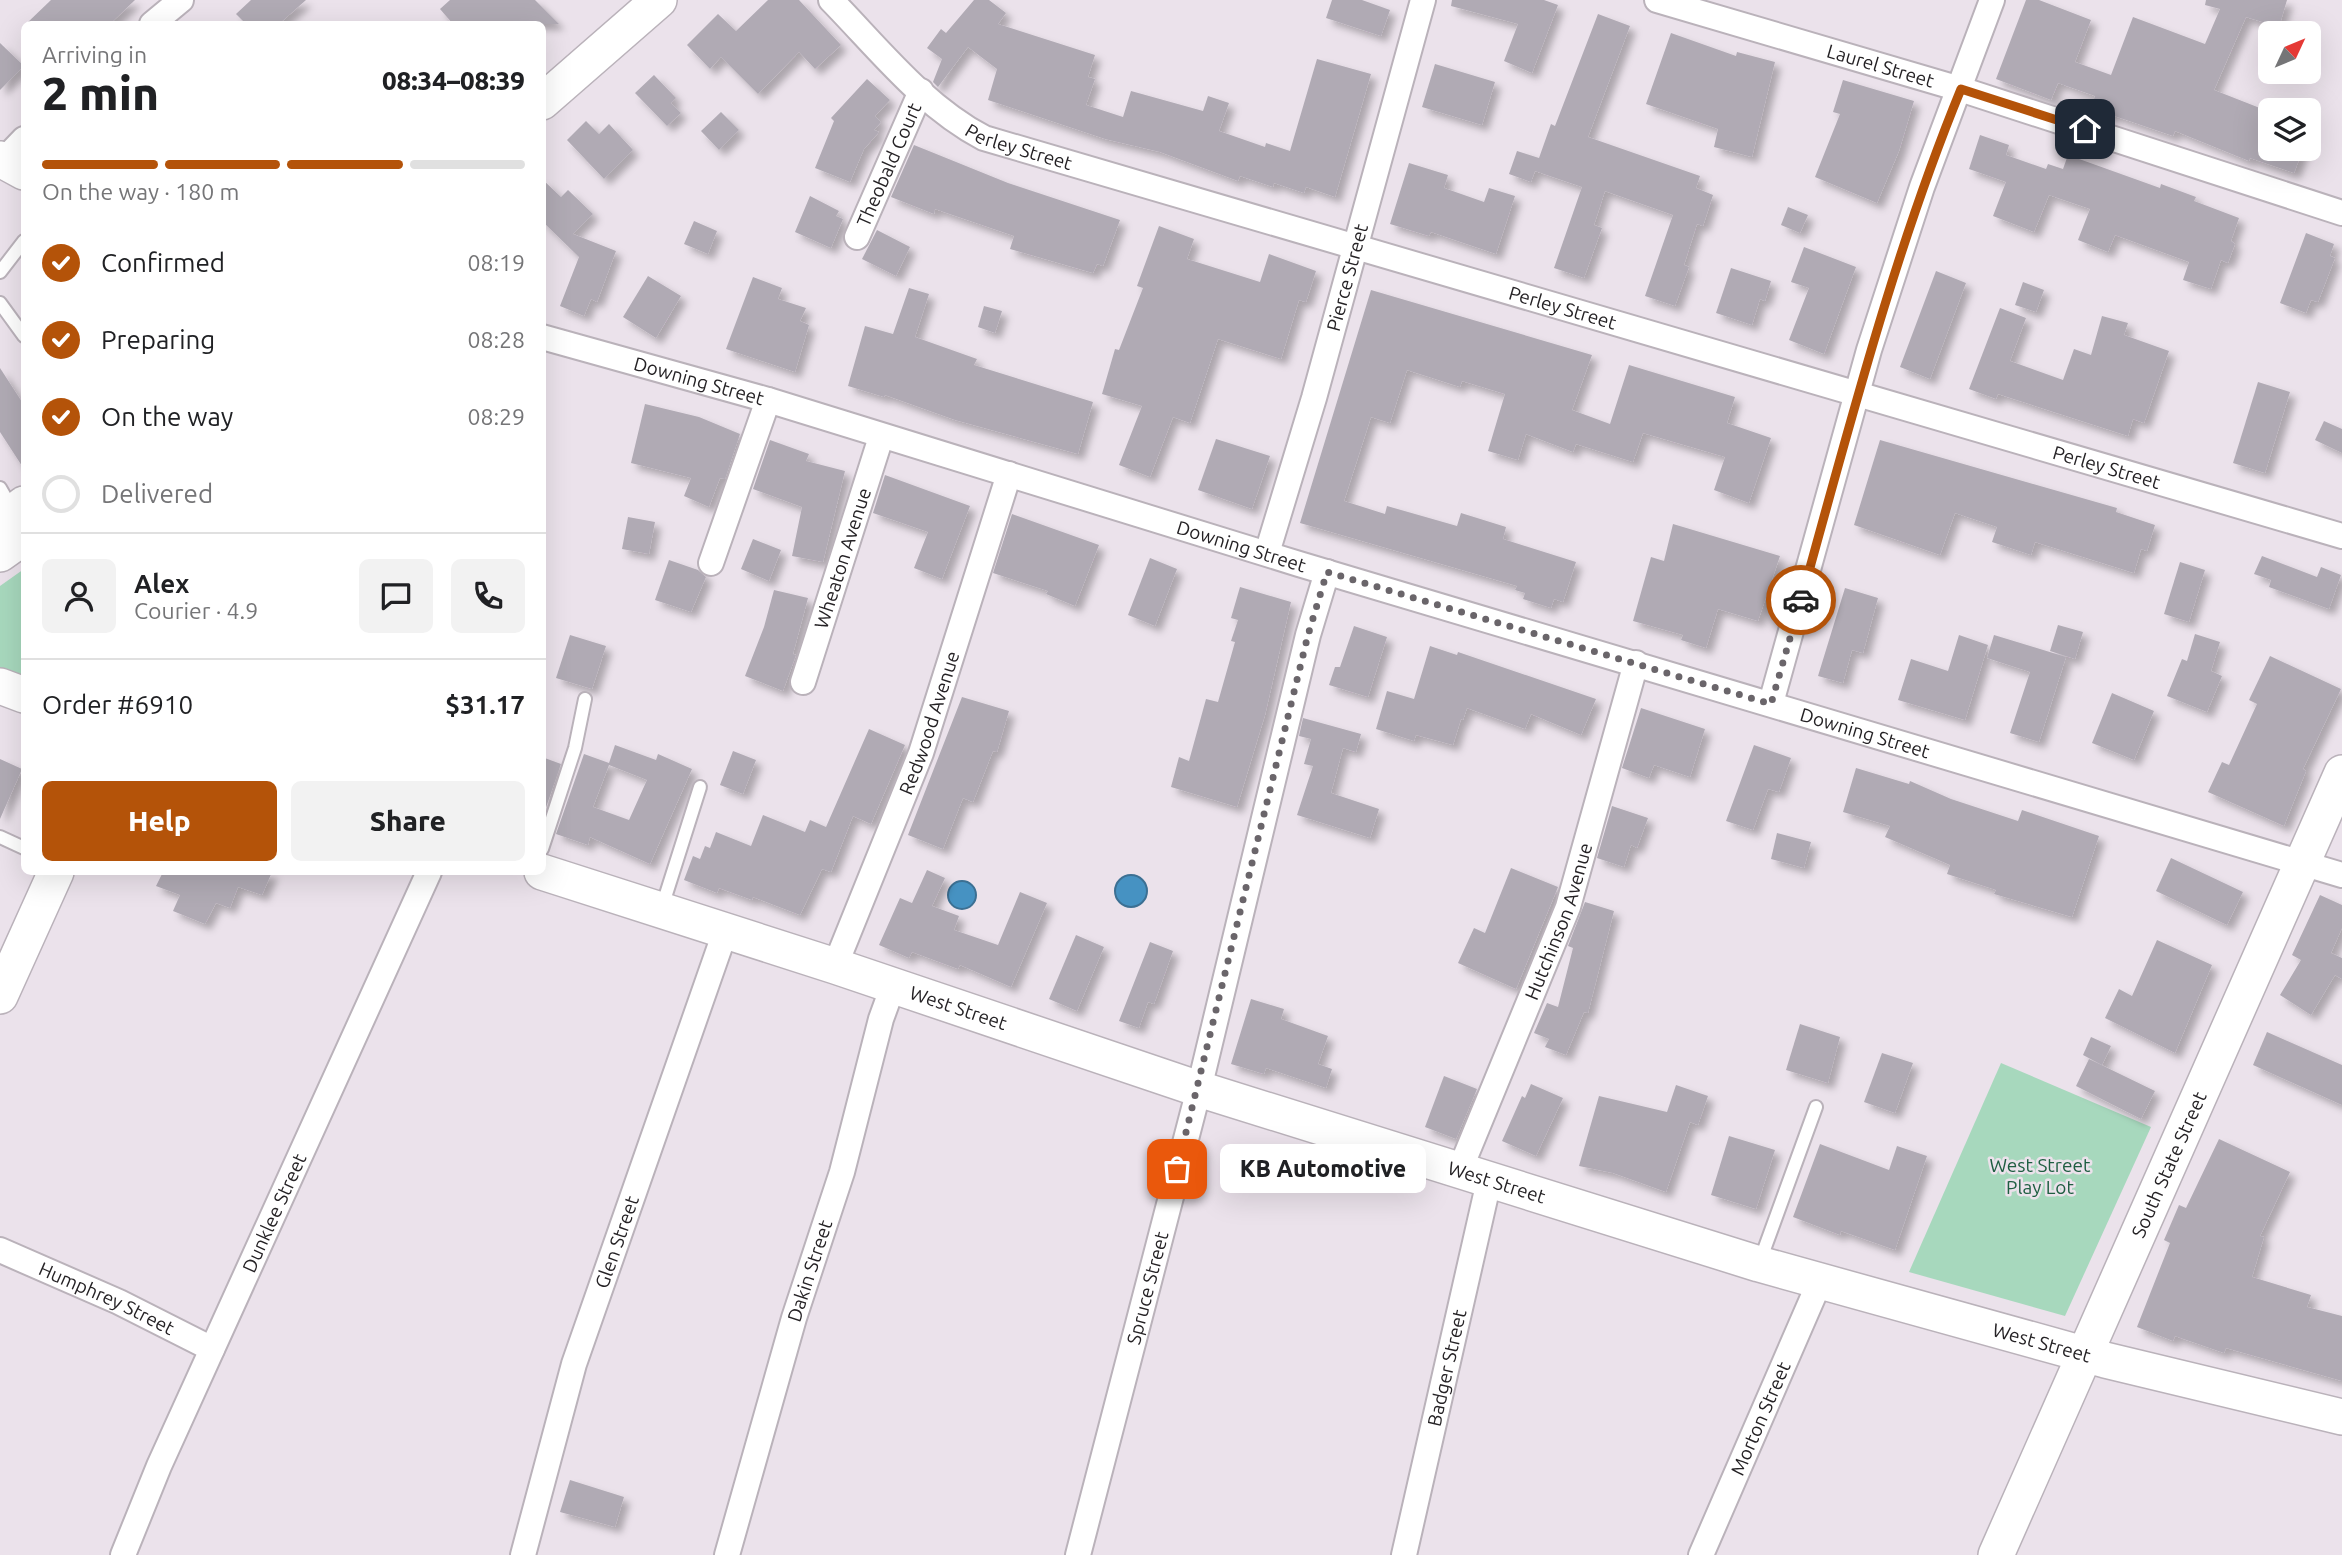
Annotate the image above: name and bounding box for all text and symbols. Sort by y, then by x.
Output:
north arrow [2258,21,2320,84]
map controls [2258,21,2321,161]
street label: Laurel Street [1824,40,1937,92]
text: Arriving in [42,42,147,67]
text: 08:34–08:39 [382,66,525,95]
text: 2 min [42,67,159,119]
button: layers [2258,98,2321,161]
street label: Theobald Court [852,99,926,230]
pin [2055,99,2115,159]
icon: home [2066,110,2104,148]
street label: Perley Street [961,119,1075,174]
text: On the way · 180 m [42,179,239,204]
street label: Pierce Street [1322,221,1372,334]
icon: check [42,244,80,282]
text: Confirmed [101,248,225,277]
text: 08:19 [467,250,525,275]
street label: Perley Street [1506,281,1619,334]
icon: check [42,321,80,359]
text: Preparing [101,325,215,354]
text: 08:28 [467,327,525,352]
street label: Downing Street [632,352,767,410]
icon: check [42,398,80,436]
text: On the way [101,402,233,431]
text: 08:29 [467,404,525,429]
street label: Perley Street [2050,441,2164,493]
text: Delivered [101,479,213,508]
street label: Wheaton Avenue [810,485,875,631]
street label: Downing Street [1174,516,1309,577]
button: person [42,559,116,633]
button: chat [359,559,433,633]
button: phone [451,559,525,633]
courier [1766,565,1836,635]
text: Alex [134,569,189,598]
icon: car [1782,581,1820,619]
text: Courier · 4.9 [134,598,258,623]
street label: Redwood Avenue [894,648,963,798]
text: Order #6910 [42,690,193,719]
text: $31.17 [445,690,525,719]
street label: Downing Street [1798,703,1933,763]
button: Help [42,781,277,861]
button: Share [291,781,525,861]
street label: Hutchinson Avenue [1520,840,1596,1003]
street label: West Street [907,981,1010,1034]
street label: South State Street [2127,1088,2211,1241]
pin [1147,1139,1207,1199]
callout: KB Automotive [1219,1144,1426,1194]
street label: Dunklee Street [237,1150,311,1276]
icon: bag [1158,1150,1196,1188]
park label: West Street Play Lot [1990,1154,2091,1198]
text: KB Automotive [1240,1156,1406,1181]
street label: West Street [1445,1157,1549,1208]
street label: Glen Street [590,1192,643,1291]
street label: Dakin Street [783,1217,837,1324]
street label: Spruce Street [1122,1228,1173,1347]
street label: Humphrey Street [36,1257,178,1339]
street label: Badger Street [1423,1307,1471,1428]
street label: West Street [1990,1318,2094,1367]
street label: Morton Street [1726,1358,1795,1479]

